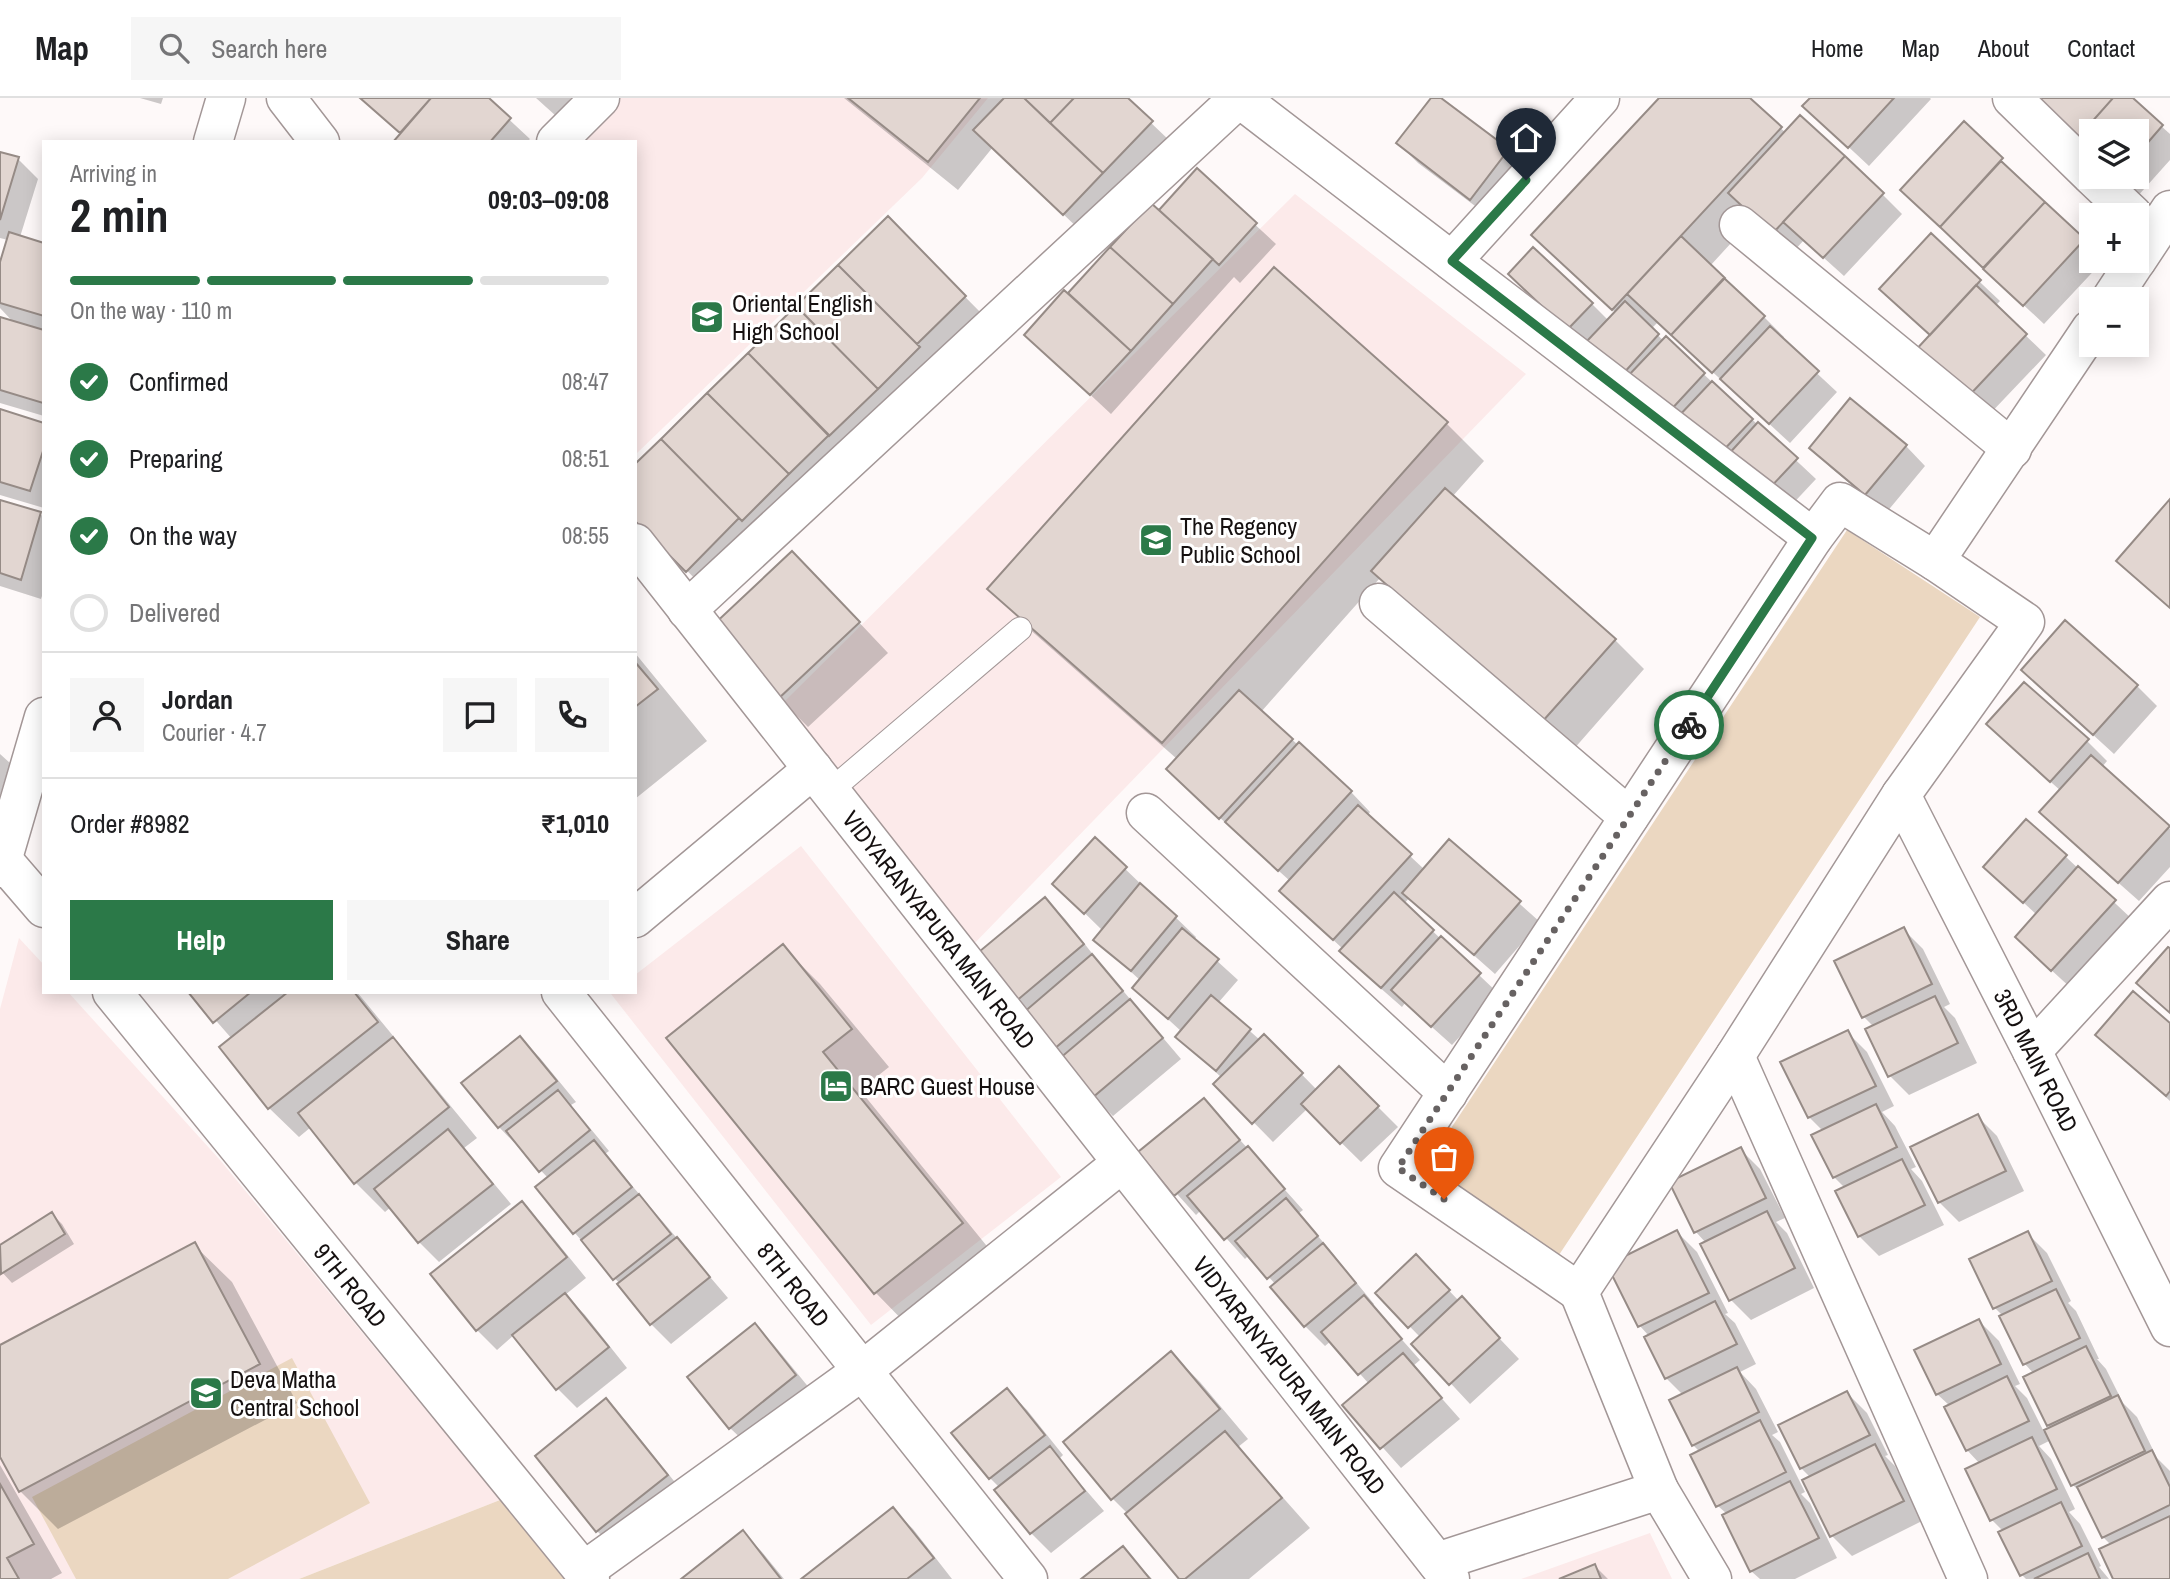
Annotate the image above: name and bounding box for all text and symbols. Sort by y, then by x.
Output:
search box [131,17,621,80]
text: Map [35,26,89,70]
icon: search [155,29,193,67]
text: Search here [211,31,327,66]
text: Home [1811,32,1863,64]
text: Map [1901,32,1940,64]
text: About [1978,32,2029,64]
text: Contact [2067,32,2135,64]
pin [1496,108,1556,180]
icon: home [1507,119,1545,157]
map controls [2079,119,2149,357]
button: layers [2079,119,2149,189]
text: Arriving in [70,158,157,189]
text: 09:03–09:08 [488,182,609,217]
text: 2 min [70,184,169,246]
button: + [2079,203,2149,273]
place label: Oriental English High School [732,287,873,347]
button: − [2079,287,2149,357]
text: On the way · 110 m [70,295,232,326]
school or university icon: Oriental English High School [688,298,726,336]
icon: check [70,363,108,401]
text: Confirmed [129,364,229,399]
text: 08:47 [562,366,609,397]
icon: check [70,440,108,478]
text: Preparing [129,441,223,476]
text: 08:51 [562,443,609,474]
place label: The Regency Public School [1180,510,1300,570]
icon: check [70,517,108,555]
text: On the way [129,518,237,553]
text: 08:55 [562,520,609,551]
school or university icon: The Regency Public School [1137,521,1175,559]
text: Delivered [129,595,220,630]
button: person [70,678,144,752]
button: chat [443,678,517,752]
button: phone [535,678,609,752]
text: Jordan [162,682,233,717]
courier [1654,690,1724,760]
icon: bike [1670,706,1708,744]
text: Courier · 4.7 [162,717,267,748]
street label: VIDYARANYAPURA MAIN ROAD [835,804,1043,1055]
text: Order #8982 [70,806,190,841]
text: ₹1,010 [541,806,609,841]
button: Help [70,900,333,980]
button: Share [347,900,609,980]
street label: 3RD MAIN ROAD [1987,983,2086,1137]
hotel icon: BARC Guest House [817,1067,855,1105]
place label: BARC Guest House [860,1070,1035,1102]
pin [1414,1127,1474,1199]
icon: bag [1425,1138,1463,1176]
street label: 9TH ROAD [307,1236,395,1334]
street label: 8TH ROAD [750,1236,837,1334]
street label: VIDYARANYAPURA MAIN ROAD [1186,1250,1393,1501]
place label: Deva Matha Central School [230,1363,359,1423]
school or university icon: Deva Matha Central School [187,1374,225,1412]

